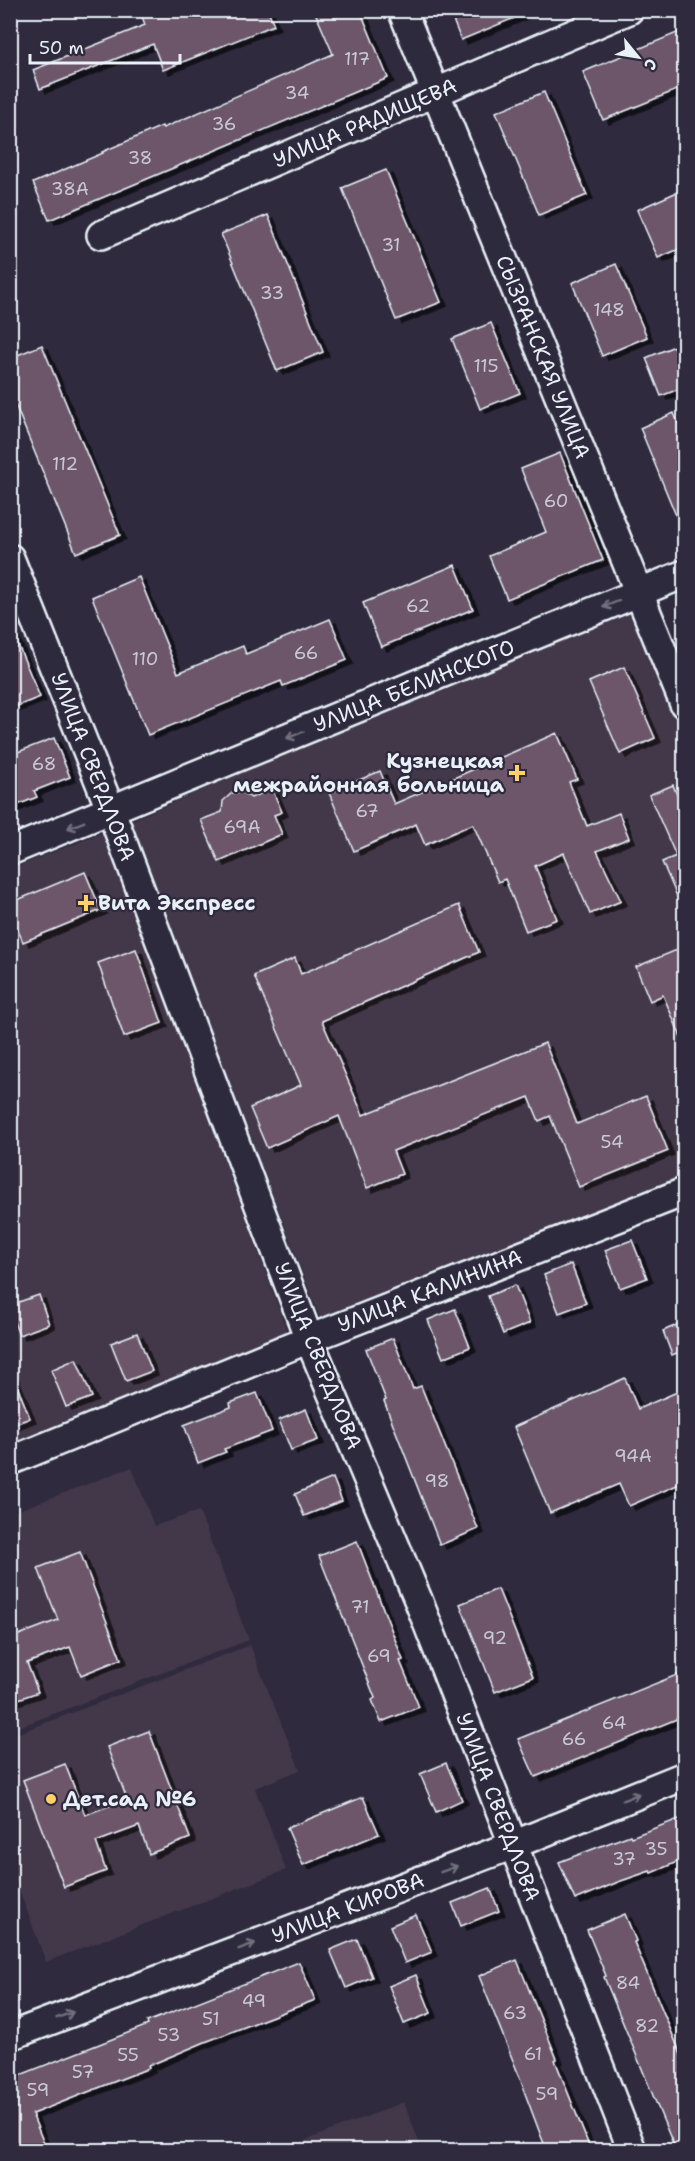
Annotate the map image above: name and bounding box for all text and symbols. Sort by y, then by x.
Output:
scale bar [30,27,180,65]
north arrow [608,27,668,87]
text: 50 m [39,36,84,60]
house number: 117 [344,47,370,71]
text: С [639,55,662,74]
street label: УЛИЦА РАДИЩЕВА [269,72,461,174]
house number: 34 [285,81,309,105]
house number: 36 [212,112,236,136]
house number: 38 [128,146,152,170]
house number: 38А [51,177,89,201]
house number: 31 [381,233,401,257]
street label: СЫЗРАНСКАЯ УЛИЦА [489,251,597,463]
house number: 33 [260,281,284,305]
house number: 148 [593,298,625,322]
house number: 115 [473,354,499,378]
house number: 112 [52,452,78,476]
house number: 60 [544,489,568,513]
house number: 62 [406,594,430,618]
one-way arrow [602,599,621,610]
street label: УЛИЦА БЕЛИНСКОГО [309,633,519,739]
house number: 66 [294,641,318,665]
house number: 110 [132,647,158,671]
street label: УЛИЦА СВЕРДЛОВА [44,669,142,865]
one-way arrow [286,730,305,741]
place label: Кузнецкая межрайонная больница [233,747,505,799]
house number: 68 [32,752,56,776]
marker: Кузнецкая межрайонная больница [508,764,526,782]
house number: 67 [355,799,379,823]
house number: 69А [224,815,260,839]
one-way arrow [67,820,85,831]
place label: Вита Экспресс [98,889,256,917]
marker: Вита Экспресс [79,896,93,910]
house number: 54 [600,1130,624,1154]
street label: УЛИЦА КАЛИНИНА [334,1243,526,1339]
street label: УЛИЦА СВЕРДЛОВА [268,1258,368,1454]
house number: 94А [614,1444,652,1468]
house number: 98 [425,1469,449,1493]
house number: 71 [350,1595,370,1619]
house number: 92 [483,1626,507,1650]
house number: 69 [367,1644,391,1668]
street label: УЛИЦА СВЕРДЛОВА [449,1709,547,1905]
house number: 64 [602,1711,626,1735]
house number: 66 [562,1727,586,1751]
place label: Дет.сад №6 [63,1785,197,1813]
one-way arrow [621,1791,639,1802]
marker: Дет.сад №6 [44,1792,58,1806]
house number: 35 [644,1837,668,1861]
house number: 37 [612,1847,636,1871]
one-way arrow [440,1863,458,1874]
street label: УЛИЦА КИРОВА [268,1866,428,1950]
one-way arrow [238,1940,256,1951]
house number: 84 [616,1971,640,1995]
house number: 49 [242,1989,266,2013]
house number: 63 [503,2001,527,2025]
house number: 51 [202,2007,220,2031]
one-way arrow [55,2009,74,2020]
house number: 82 [635,2014,659,2038]
house number: 53 [158,2023,180,2047]
house number: 61 [524,2042,542,2066]
house number: 55 [117,2043,139,2067]
house number: 57 [72,2060,94,2084]
house number: 59 [27,2078,49,2102]
house number: 59 [536,2082,558,2106]

